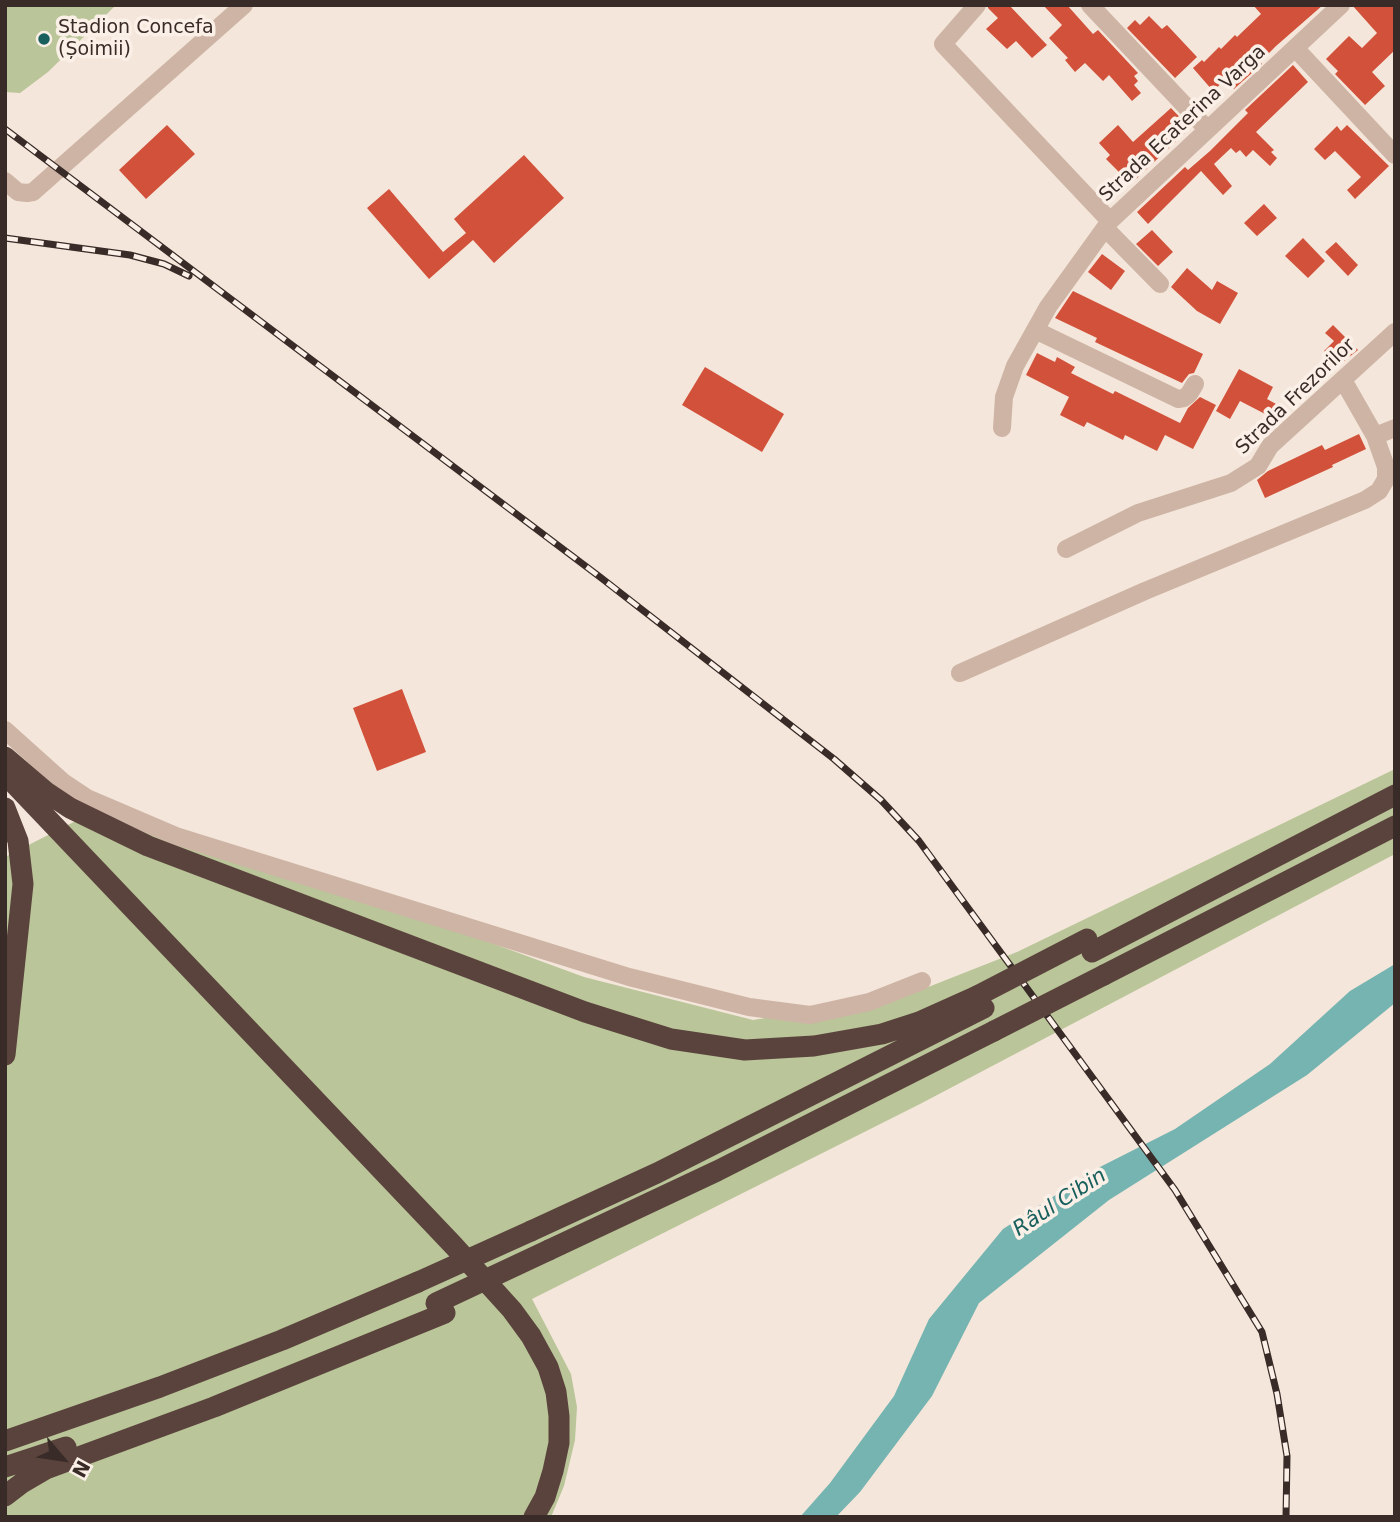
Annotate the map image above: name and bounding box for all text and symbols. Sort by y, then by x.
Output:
place label: Stadion Concefa (Șoimii) [58,17,214,61]
marker: Stadion Concefa (Șoimii) [36,31,52,47]
street label: Strada Ecaterina Varga [1095,41,1271,207]
street label: Strada Frezorilor [1232,334,1360,460]
water label: Râul Cibin [1009,1163,1111,1243]
north arrow [28,1424,98,1494]
text: N [68,1457,95,1481]

